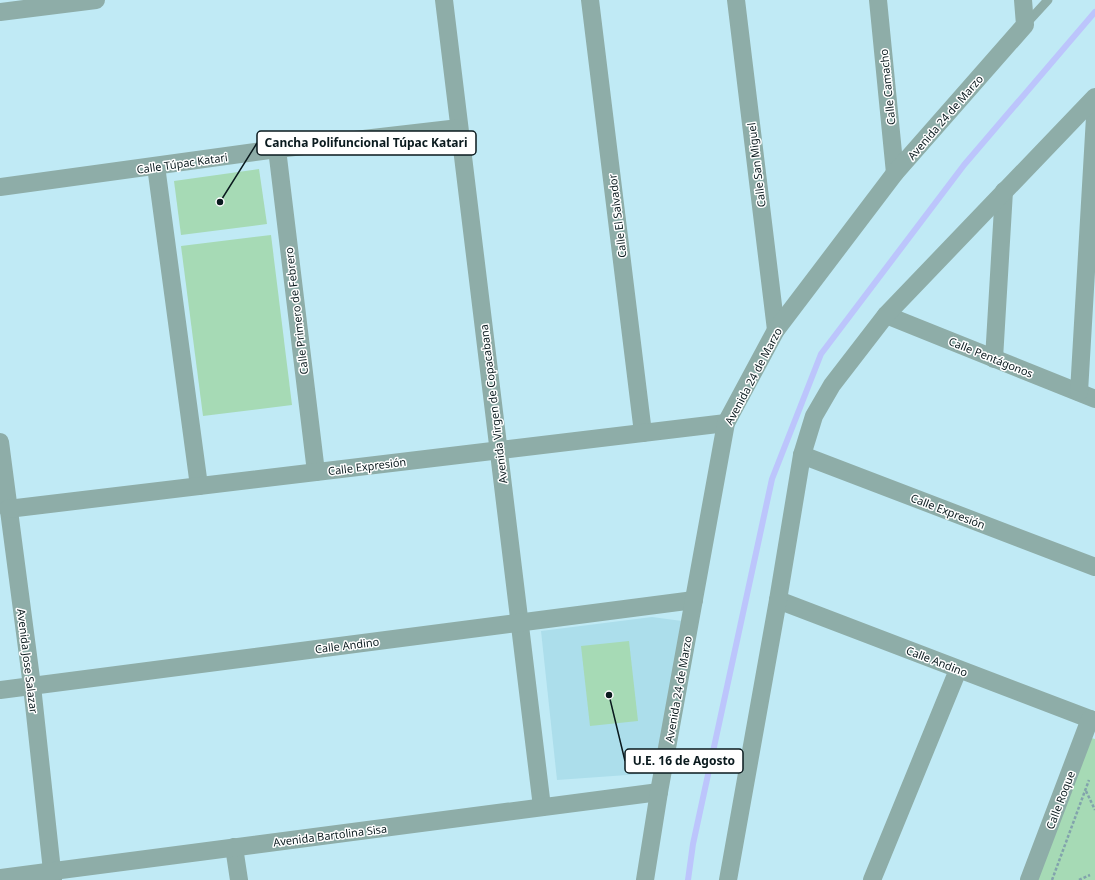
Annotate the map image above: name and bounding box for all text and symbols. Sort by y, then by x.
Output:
street label: Calle Camacho [876,48,898,126]
street label: Avenida 24 de Marzo [904,71,986,163]
street label: Calle San Miguel [743,122,769,208]
callout: Cancha Polifuncional Túpac Katari [257,131,476,155]
text: Cancha Polifuncional Túpac Katari [264,134,468,151]
street label: Calle Túpac Katari [135,149,229,177]
street label: Calle El Salvador [604,173,630,259]
street label: Calle Primero de Febrero [281,246,311,376]
street label: Avenida Virgen de Copacabana [476,323,510,485]
street label: Avenida 24 de Marzo [721,324,785,427]
street label: Calle Pentágonos [947,333,1035,381]
street label: Calle Expresión [327,454,407,478]
street label: Calle Expresión [909,490,987,532]
street label: Avenida Jose Salazar [14,608,42,715]
street label: Calle Andino [314,634,380,656]
street label: Avenida 24 de Marzo [661,634,695,744]
street label: Calle Andino [904,642,970,680]
callout: U.E. 16 de Agosto [625,749,743,773]
text: U.E. 16 de Agosto [633,752,735,769]
street label: Calle Roque [1042,769,1078,831]
street label: Avenida Bartolina Sisa [272,821,388,849]

